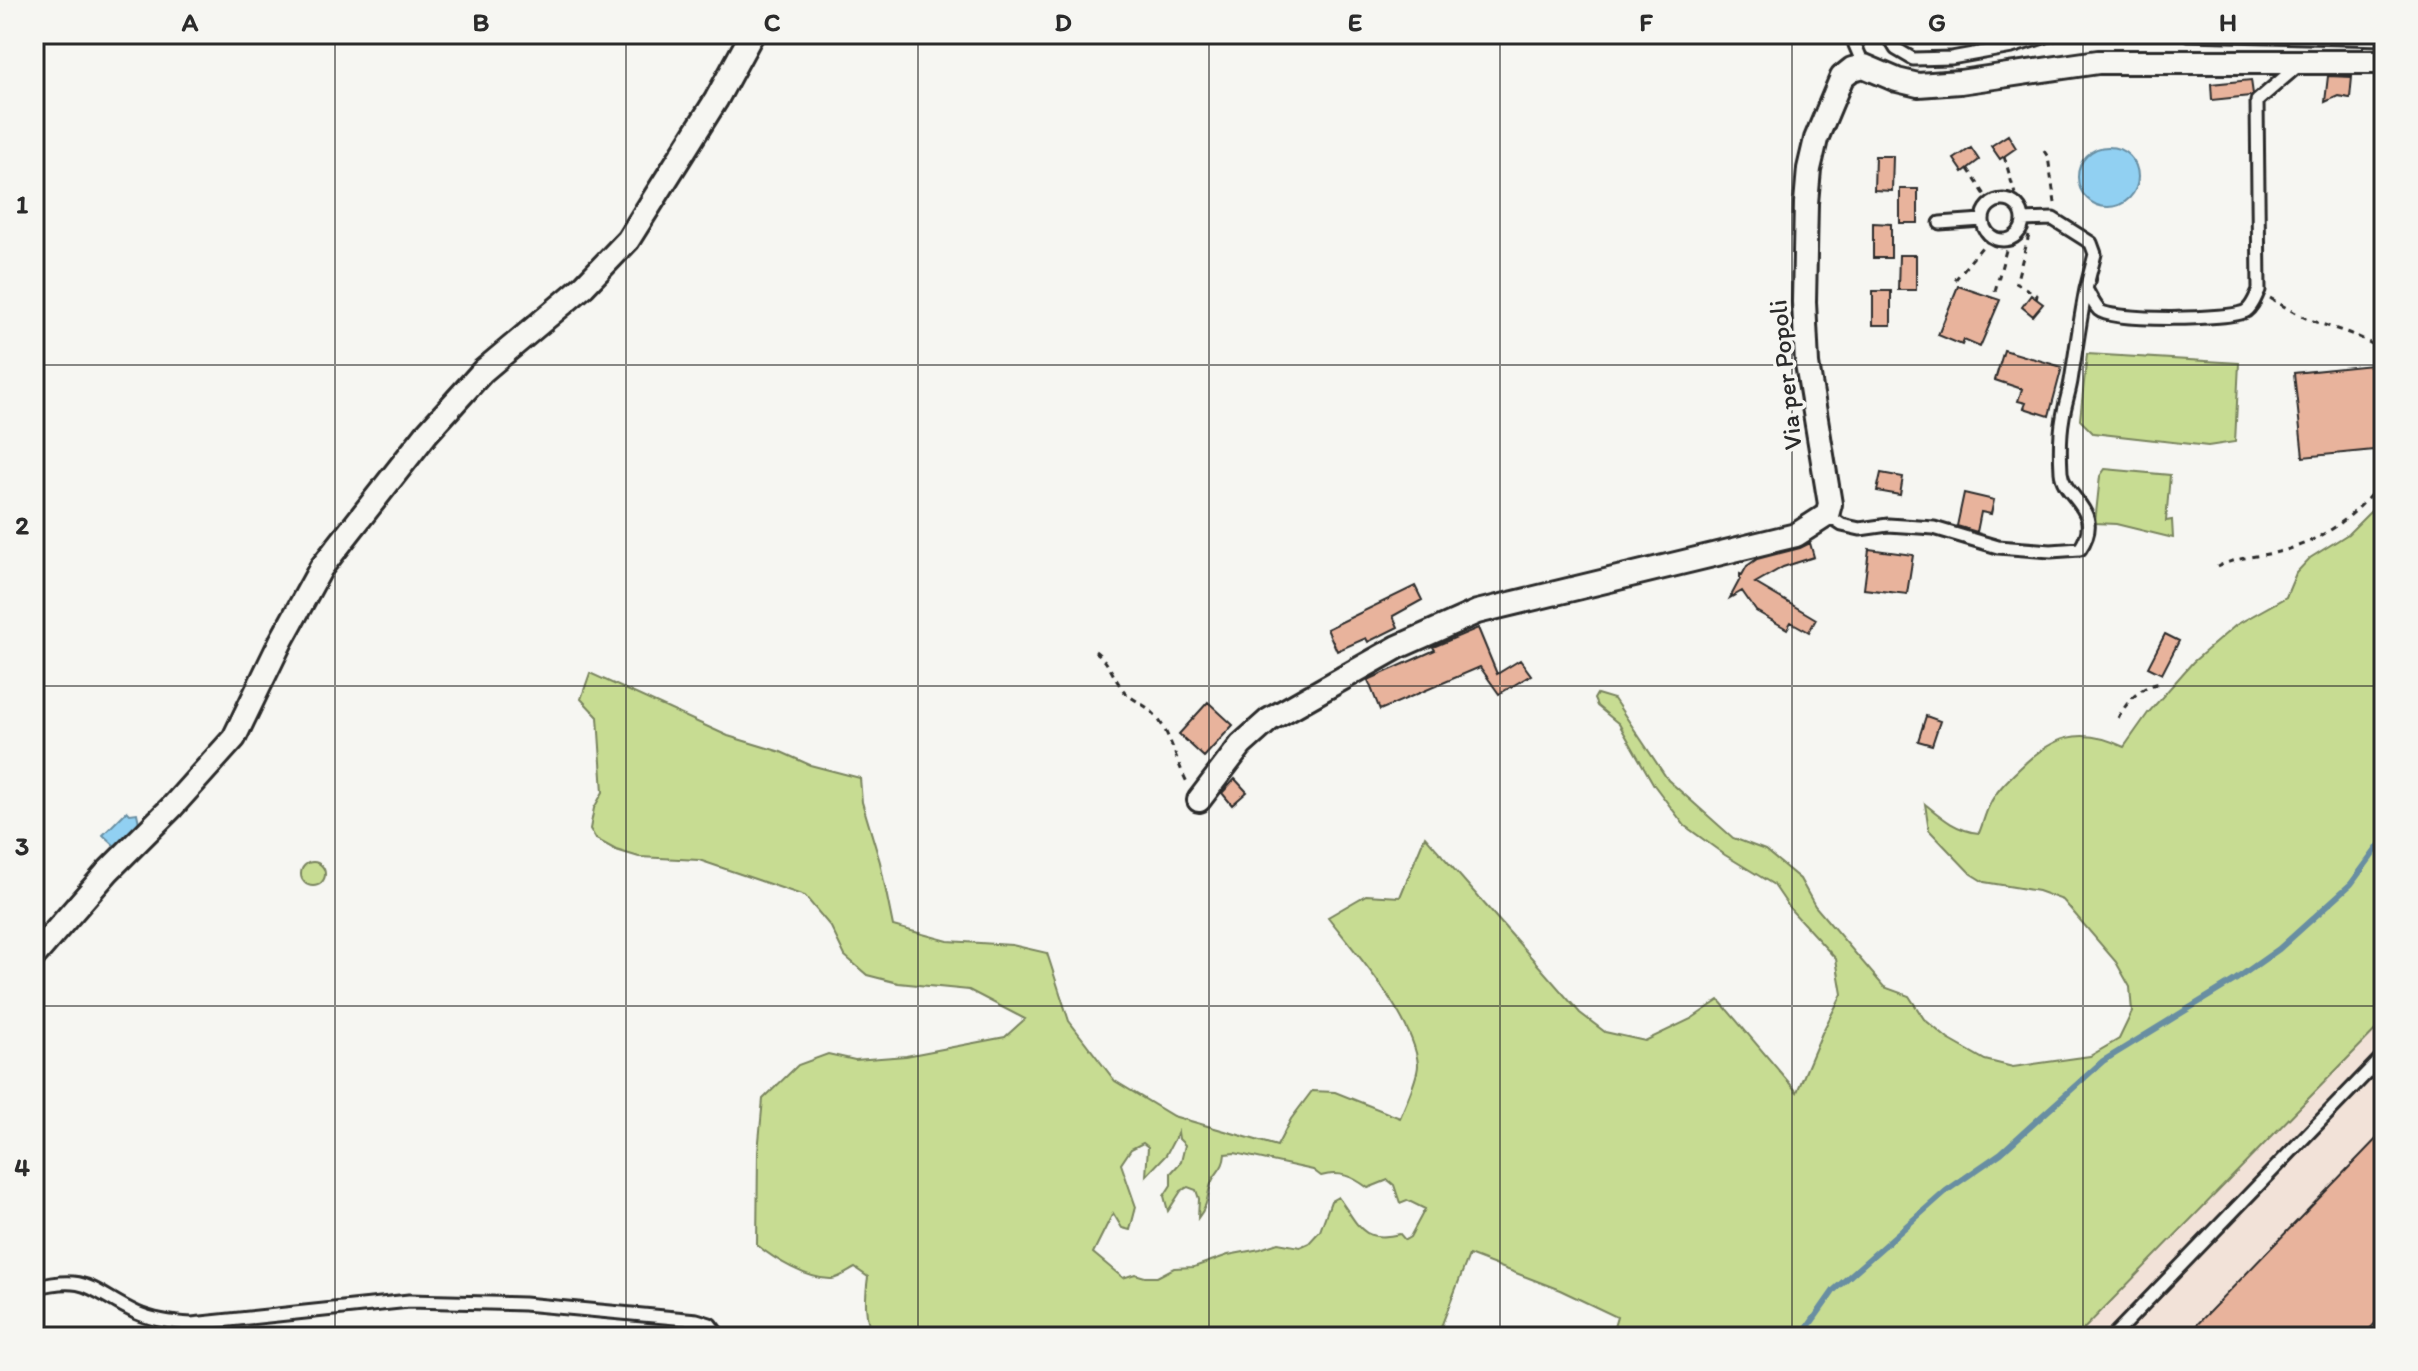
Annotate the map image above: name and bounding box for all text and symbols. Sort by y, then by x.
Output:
text: A [181,6,199,38]
text: B [473,6,490,38]
text: C [764,6,781,38]
text: D [1054,6,1072,38]
text: E [1348,6,1362,38]
text: F [1639,6,1653,38]
text: G [1928,6,1946,38]
text: H [2219,6,2237,38]
text: 1 [16,188,28,220]
street label: Via per Popoli [1761,298,1809,452]
text: 2 [15,509,29,541]
text: 3 [15,830,29,862]
text: 4 [14,1151,30,1183]

